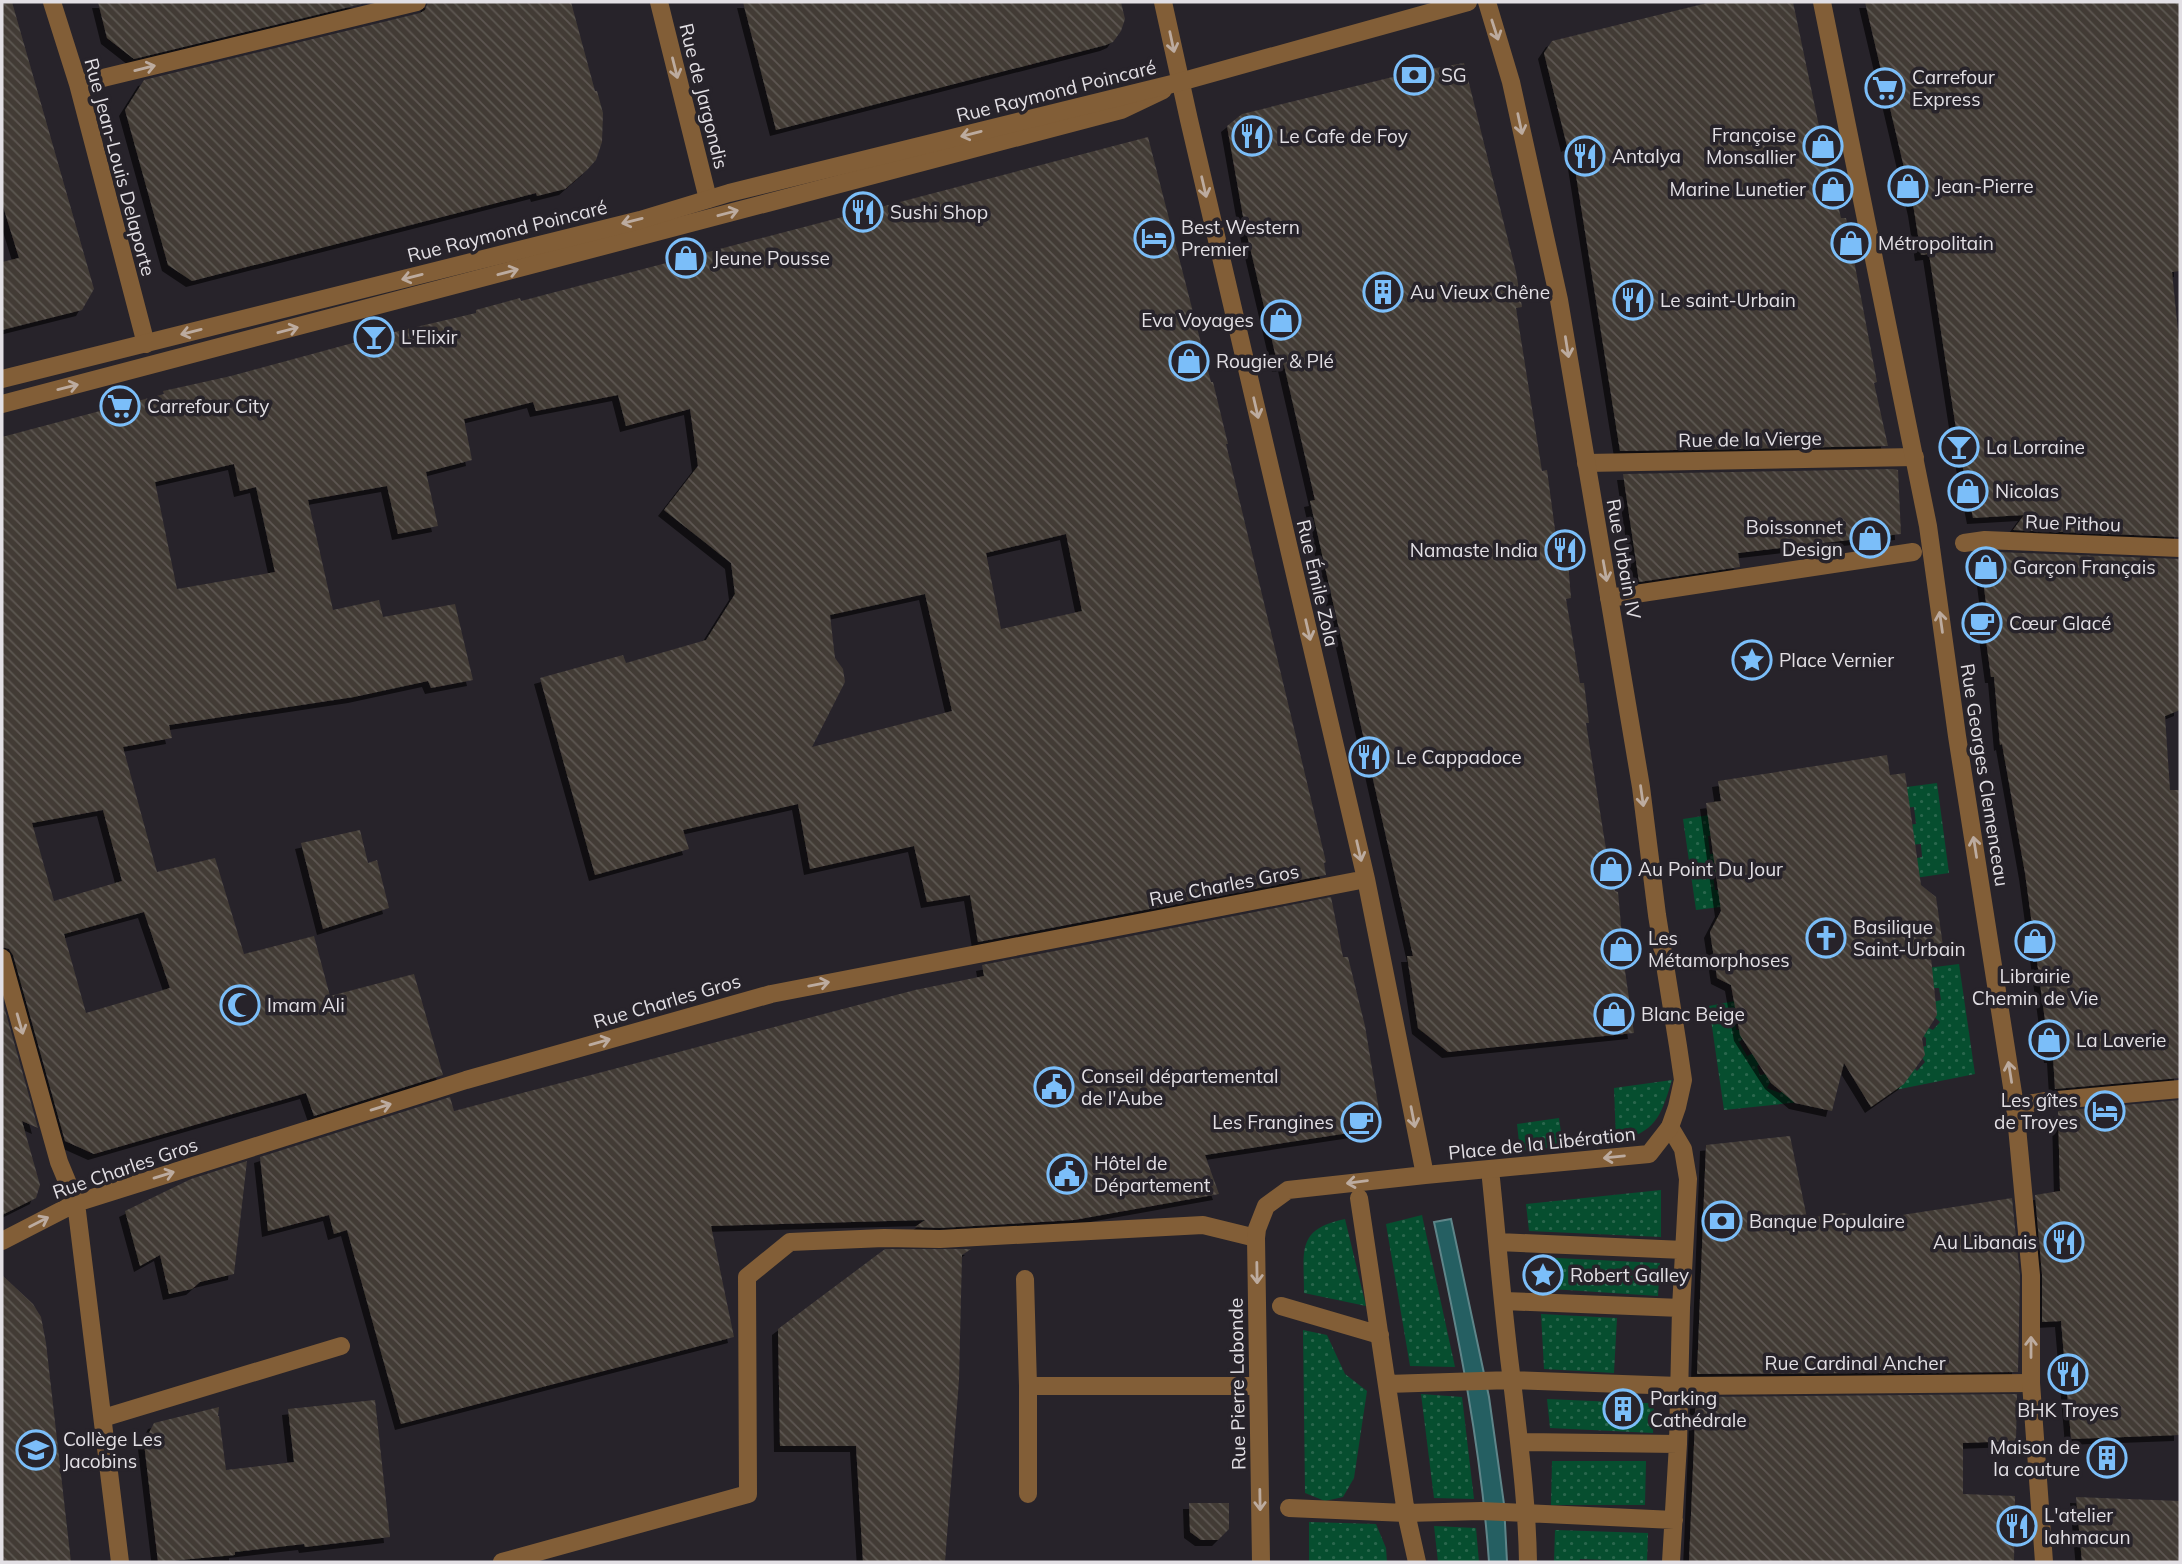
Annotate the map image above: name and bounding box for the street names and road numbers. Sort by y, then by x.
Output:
street label: Rue de Jargondis [674,21,734,171]
street label: Rue Jean-Louis Delaporte [79,55,161,279]
street label: Rue Raymond Poincaré [954,55,1158,127]
street label: Rue Raymond Poincaré [405,195,609,267]
street label: Rue de la Vierge [1678,426,1822,452]
street label: Rue Urbain IV [1602,497,1647,622]
street label: Rue Pithou [2025,509,2121,537]
street label: Rue Émile Zola [1292,517,1344,649]
street label: Rue Georges Clemenceau [1956,662,2014,888]
street label: Rue Charles Gros [1147,859,1301,911]
street label: Rue Charles Gros [591,969,743,1033]
street label: Place de la Libération [1447,1121,1637,1165]
street label: Rue Charles Gros [49,1132,201,1204]
street label: Rue Pierre Labonde [1223,1298,1251,1470]
street label: Rue Cardinal Ancher [1764,1351,1946,1375]

